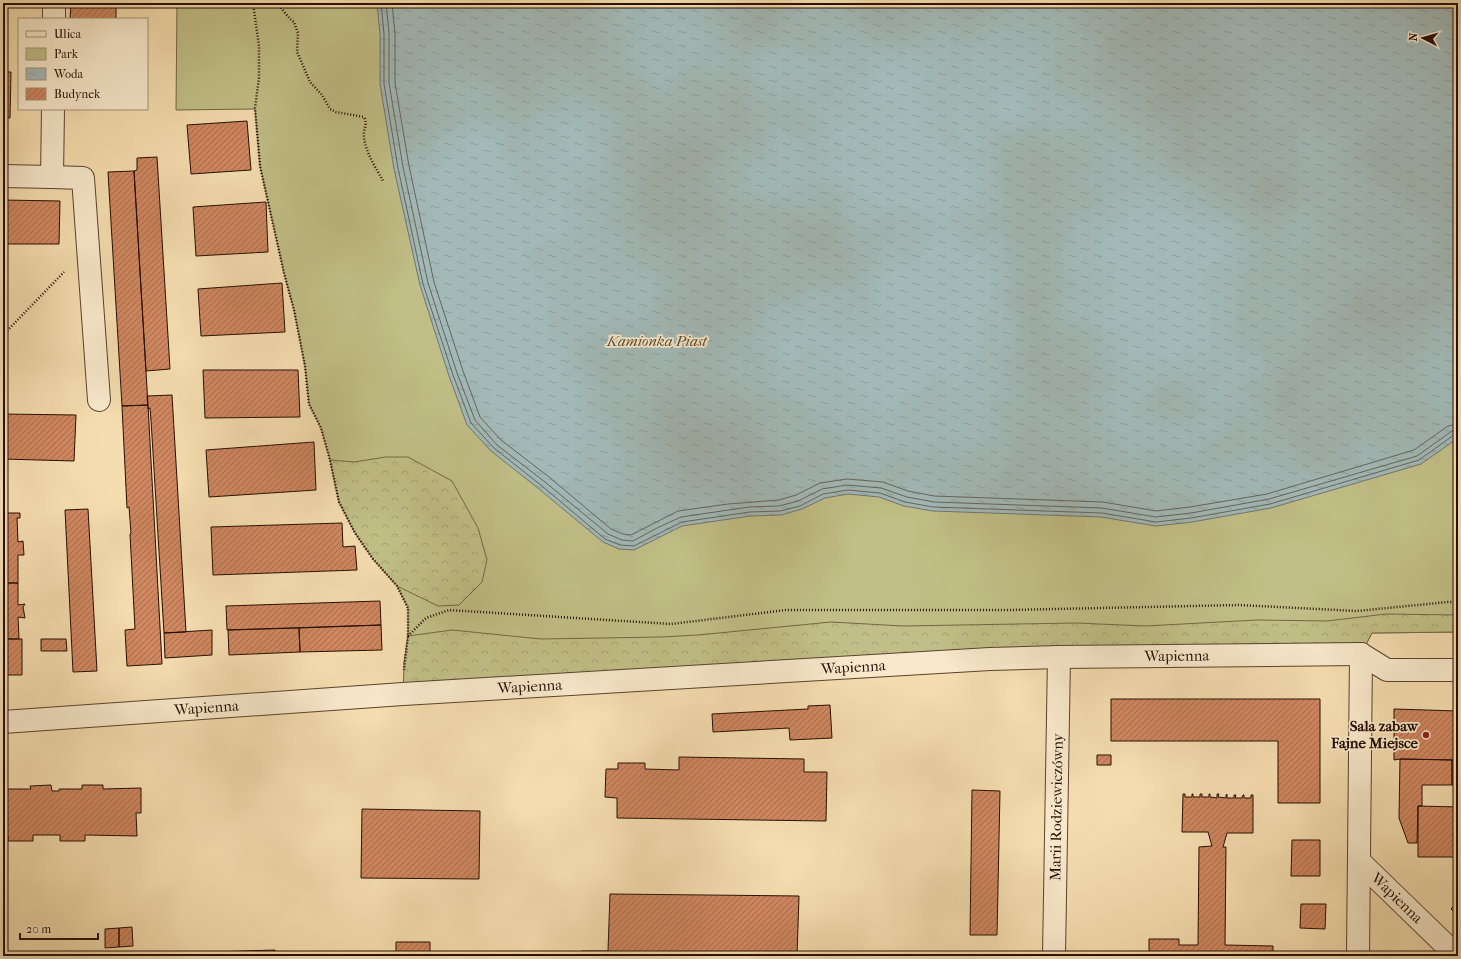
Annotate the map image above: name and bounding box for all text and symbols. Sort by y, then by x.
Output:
legend [18,18,148,110]
north arrow [1403,18,1443,58]
text: Ulica [54,27,81,41]
text: N [1407,32,1421,42]
text: Park [54,47,79,61]
text: Woda [53,67,84,81]
text: Budynek [54,87,101,101]
park label: Kamionka Piast [606,332,708,350]
street label: Wapienna [1143,646,1211,665]
street label: Wapienna [819,656,887,678]
street label: Wapienna [496,675,564,697]
street label: Wapienna [173,696,241,719]
place label: Sala zabaw Fajne Miejsce [1330,717,1419,752]
marker: Sala zabaw Fajne Miejsce [1421,730,1431,740]
street label: Marii Rodziewiczówny [1046,732,1067,881]
street label: Wapienna [1367,868,1427,928]
scale bar [20,915,98,941]
text: 20 m [26,922,51,936]

